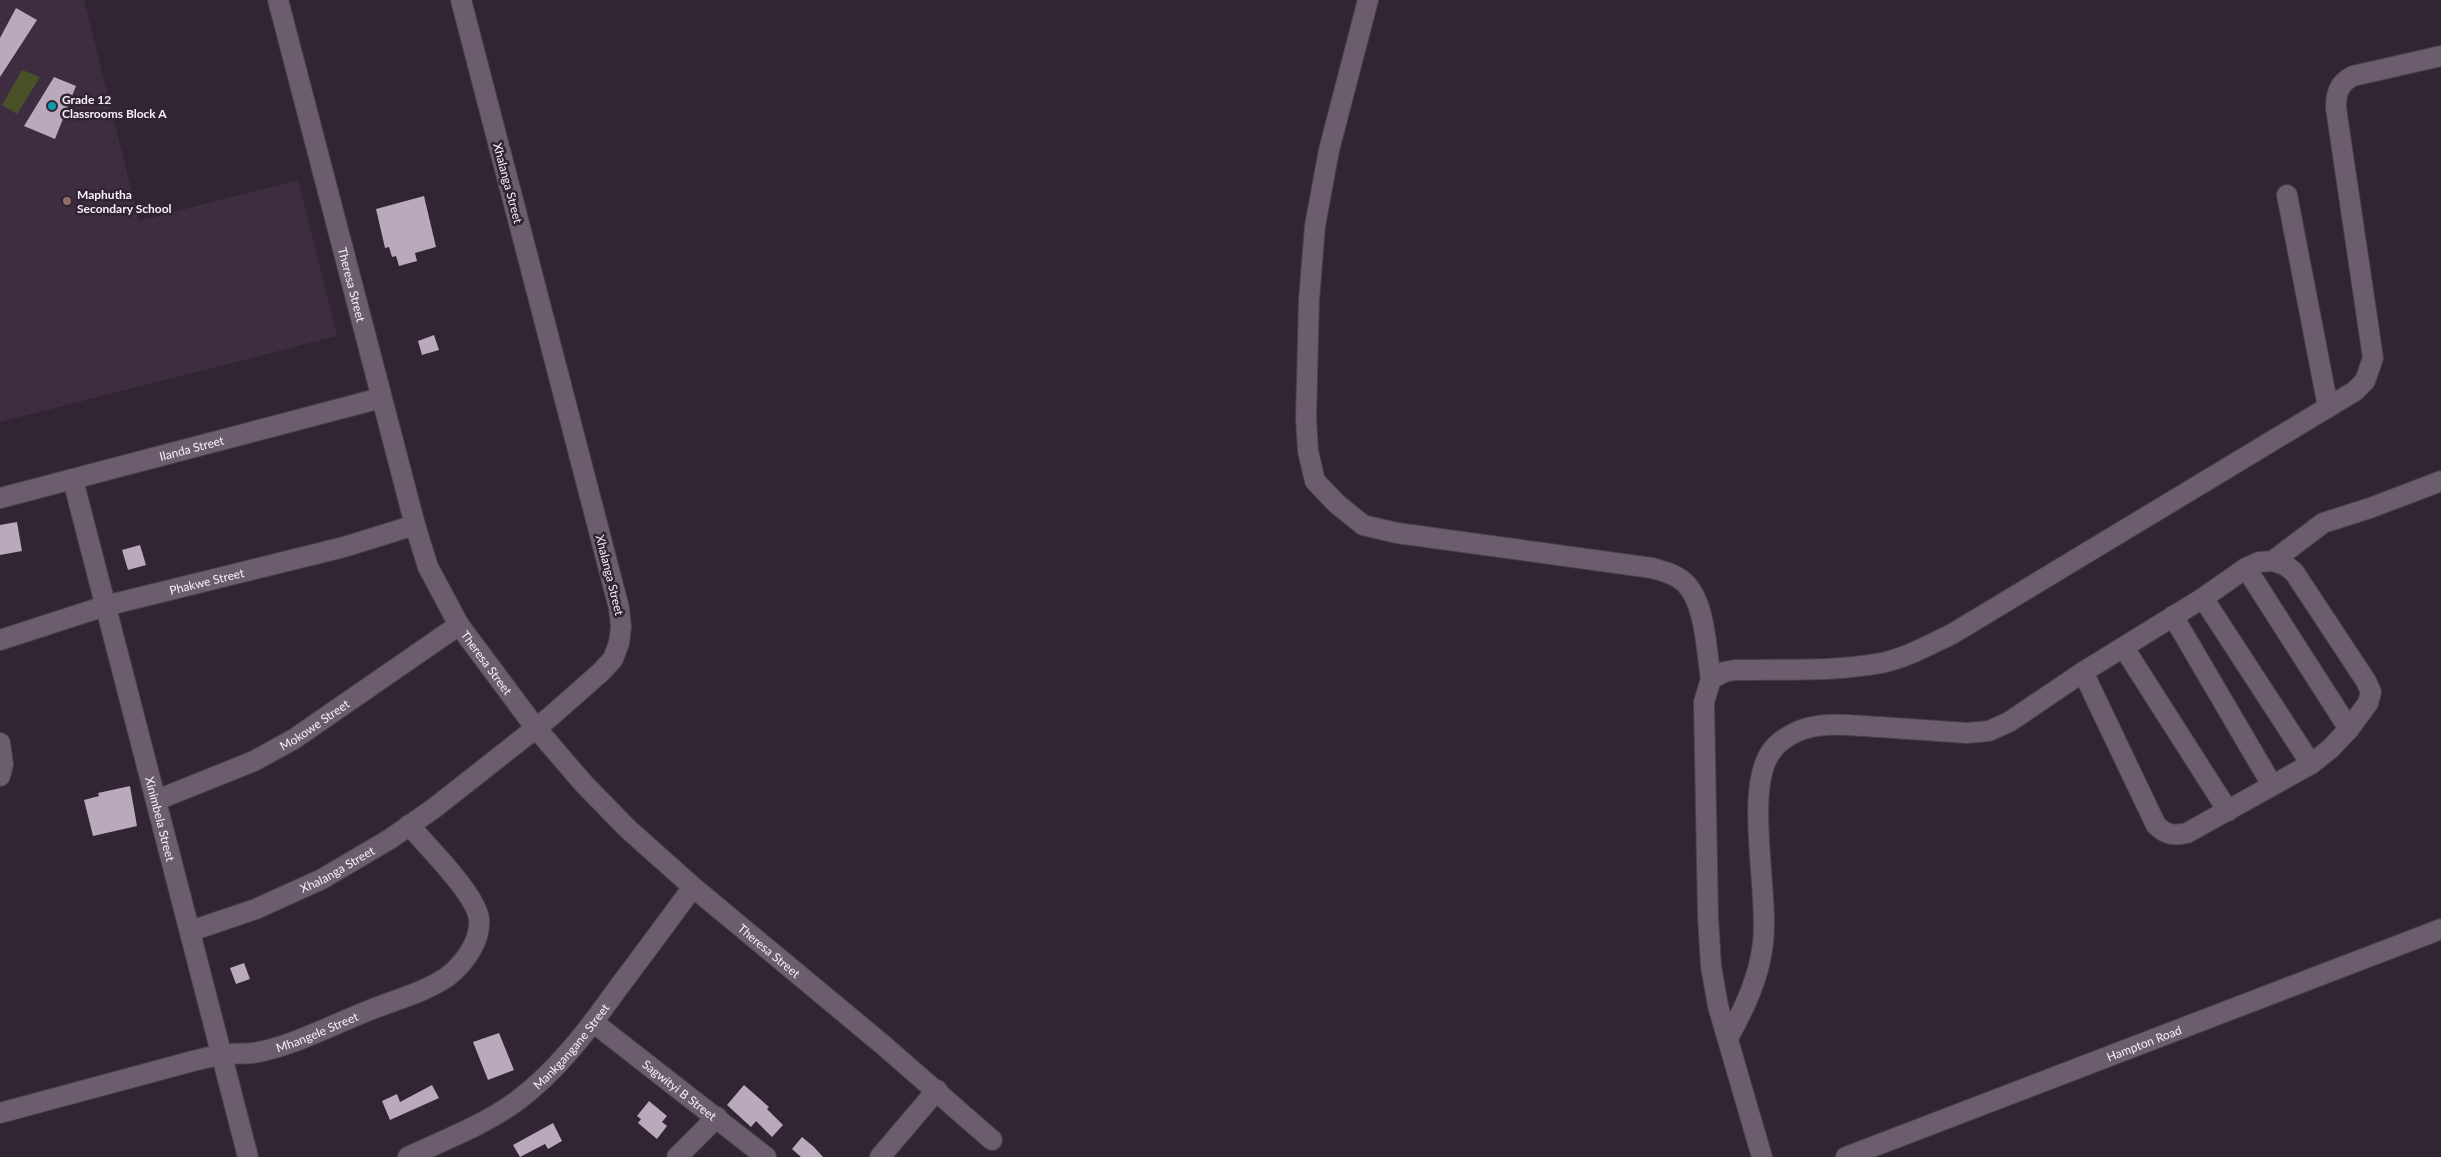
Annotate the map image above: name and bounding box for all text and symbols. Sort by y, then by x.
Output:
place label: Grade 12 Classrooms Block A [62,92,167,121]
marker: Grade 12 Classrooms Block A [46,100,58,112]
street label: Xhalanga Street [490,141,526,226]
place label: Maphutha Secondary School [77,187,172,216]
marker: Maphutha Secondary School [61,195,73,207]
street label: Theresa Street [335,246,369,324]
street label: Ilanda Street [158,432,226,463]
street label: Xhalanga Street [593,533,627,618]
street label: Phakwe Street [168,564,246,597]
street label: Theresa Street [458,627,516,698]
street label: Mokowe Street [277,695,352,753]
street label: Xinimbela Street [142,775,179,863]
street label: Xhalanga Street [297,842,378,896]
street label: Theresa Street [735,920,804,981]
street label: Mankgangane Street [530,1000,612,1092]
street label: Mhangele Street [274,1008,361,1055]
street label: Hampton Road [2104,1022,2183,1064]
street label: Sagwityi B Street [640,1056,720,1124]

